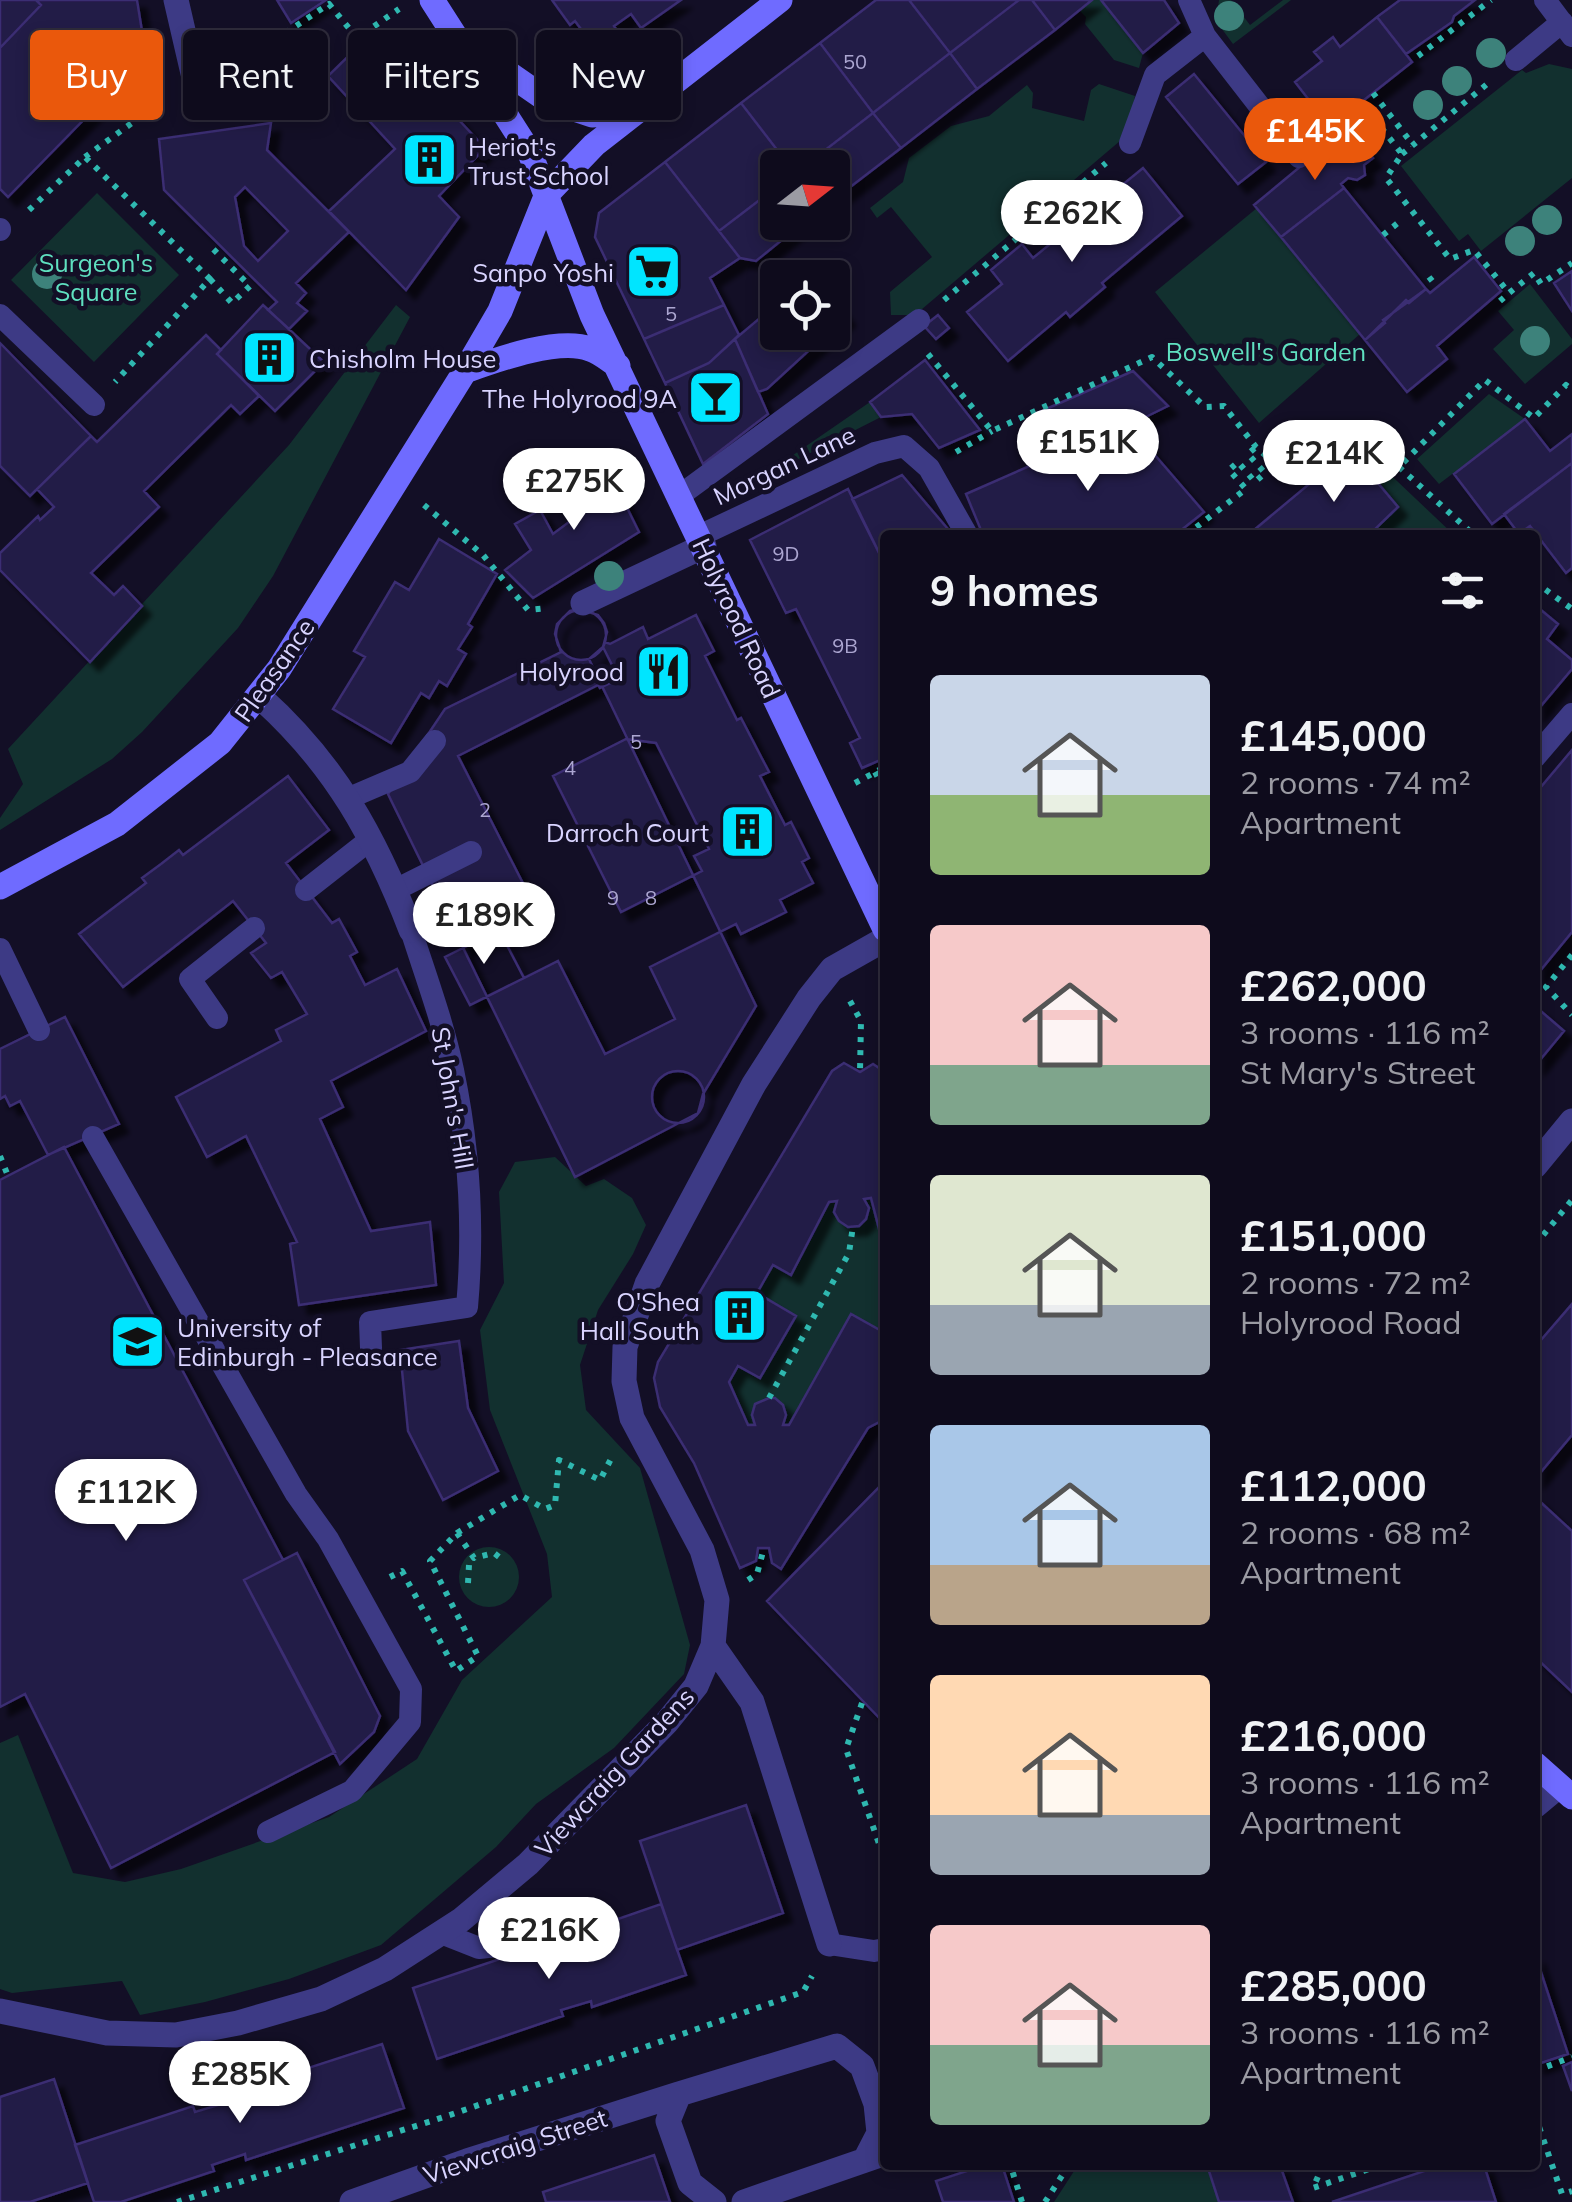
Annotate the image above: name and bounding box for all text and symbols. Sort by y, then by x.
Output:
chip: Buy [30,30,163,120]
chip: Rent [183,30,328,120]
chip: Filters [348,30,516,120]
chip: New [536,30,681,120]
house number: 50 [843,49,867,74]
pin: £145K [1245,98,1385,183]
text: £145K [1266,110,1364,150]
building icon: Heriot's Trust School [399,130,459,190]
place label: Heriot's Trust School [468,131,609,191]
north arrow [760,150,850,240]
map controls [760,150,850,350]
pin: £262K [1002,180,1142,265]
text: £262K [1023,192,1121,232]
supermarket icon: Sanpo Yoshi [623,242,683,302]
park label: Surgeon's Square [39,247,153,307]
place label: Sanpo Yoshi [472,257,614,288]
button: locate [760,260,850,350]
house number: 5 [665,301,677,326]
building icon: Chisholm House [240,328,300,388]
park label: Boswell's Garden [1166,336,1366,367]
place label: Chisholm House [309,343,496,374]
bar icon: The Holyrood 9A [686,368,746,428]
place label: The Holyrood 9A [482,383,677,414]
pin: £151K [1018,409,1158,494]
street label: Morgan Lane [708,419,860,511]
pin: £214K [1264,420,1404,505]
text: £151K [1039,421,1137,461]
text: £214K [1285,432,1383,472]
pin: £275K [504,448,644,533]
text: £275K [525,460,623,500]
street label: Holyrood Road [686,533,788,703]
house number: 9D [773,541,799,566]
icon: filters [1435,563,1490,618]
text: 9 homes [930,564,1099,617]
street label: Pleasance [227,613,321,727]
house number: 9B [832,633,858,658]
restaurant icon: Holyrood [633,641,693,701]
place label: Holyrood [519,656,624,687]
text: £145,000 [1240,709,1427,762]
icon: home [1010,715,1130,835]
house number: 5 [630,729,642,754]
house number: 4 [564,755,576,780]
text: 2 rooms · 74 m² [1240,762,1471,802]
house number: 2 [479,797,491,822]
building icon: Darroch Court [718,802,778,862]
text: Apartment [1240,802,1401,842]
place label: Darroch Court [546,817,709,848]
pin: £189K [414,882,554,967]
house number: 9 [607,885,619,910]
house number: 8 [645,885,657,910]
text: £189K [435,894,533,934]
text: £262,000 [1240,959,1427,1012]
icon: home [1010,965,1130,1085]
text: 3 rooms · 116 m² [1240,1012,1490,1052]
street label: St John's Hill [425,1024,481,1172]
text: St Mary's Street [1240,1052,1475,1092]
text: £151,000 [1240,1209,1427,1262]
icon: home [1010,1215,1130,1335]
text: 2 rooms · 72 m² [1240,1262,1471,1302]
building icon: O'Shea Hall South [709,1285,769,1345]
place label: O'Shea Hall South [580,1286,700,1346]
text: Holyrood Road [1240,1302,1461,1342]
school or university icon: University of Edinburgh - Pleasance [108,1311,168,1371]
place label: University of Edinburgh - Pleasance [177,1312,438,1372]
pin: £112K [56,1459,196,1544]
text: £112,000 [1240,1459,1427,1512]
icon: home [1010,1465,1130,1585]
text: £112K [77,1471,175,1511]
text: 2 rooms · 68 m² [1240,1512,1471,1552]
text: Apartment [1240,1552,1401,1592]
street label: Viewcraig Gardens [528,1681,700,1863]
text: £216,000 [1240,1709,1427,1762]
icon: home [1010,1715,1130,1835]
text: 3 rooms · 116 m² [1240,1762,1490,1802]
text: Apartment [1240,1802,1401,1842]
pin: £216K [479,1897,619,1982]
text: £216K [500,1909,598,1949]
text: £285,000 [1240,1959,1427,2012]
icon: home [1010,1965,1130,2085]
text: 3 rooms · 116 m² [1240,2012,1490,2052]
pin: £285K [170,2041,310,2126]
text: Apartment [1240,2052,1401,2092]
text: £285K [191,2053,289,2093]
street label: Viewcraig Street [419,2102,611,2190]

